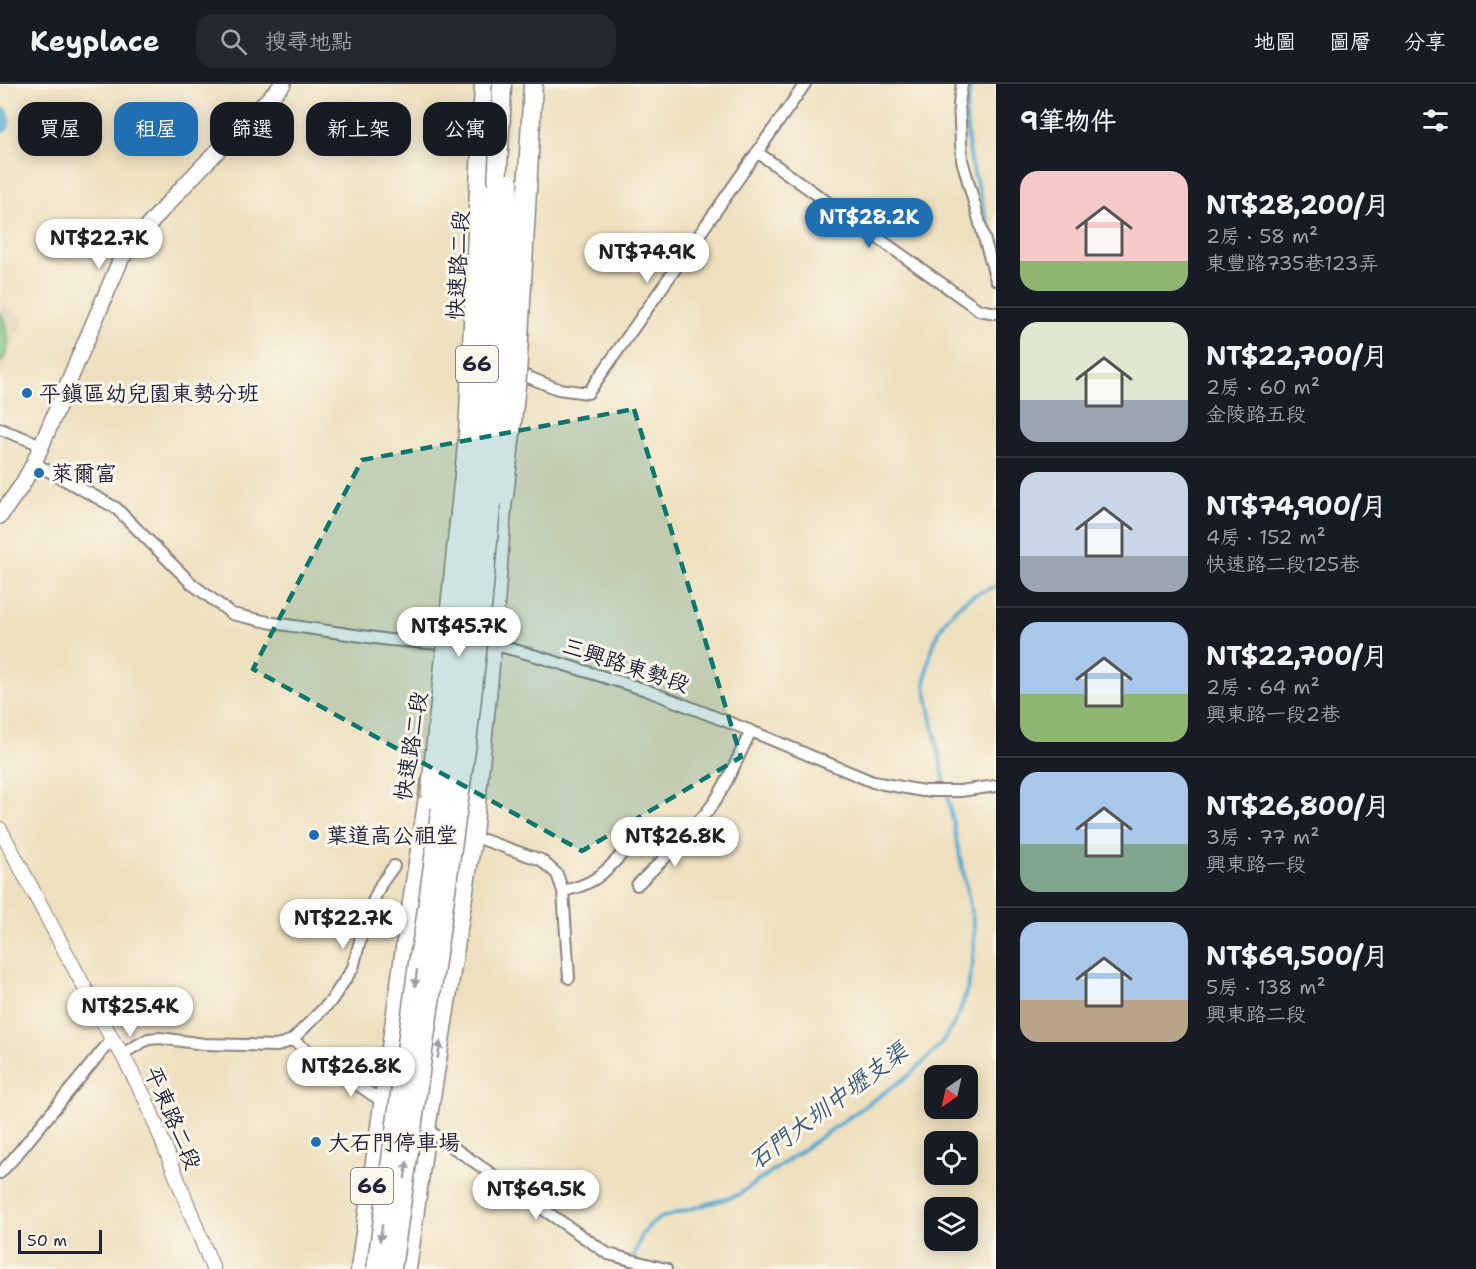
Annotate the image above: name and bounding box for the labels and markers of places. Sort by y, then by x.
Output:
pin: NT$28.2K [807,198,931,249]
pin: NT$22.7K [37,219,161,270]
pin: NT$74.9K [585,233,709,284]
place label: 平鎮區幼兒園東勢分班 [39,379,259,408]
marker: 平鎮區幼兒園東勢分班 [20,386,34,400]
place label: 萊爾富 [51,459,117,488]
marker: 萊爾富 [32,466,46,480]
pin: NT$45.7K [397,607,521,658]
pin: NT$26.8K [613,817,737,868]
place label: 葉道高公祖堂 [326,821,458,850]
marker: 葉道高公祖堂 [307,828,321,842]
pin: NT$22.7K [281,899,405,950]
pin: NT$25.4K [68,987,192,1038]
pin: NT$26.8K [289,1047,413,1098]
place label: 大石門停車場 [328,1128,460,1157]
marker: 大石門停車場 [309,1135,323,1149]
pin: NT$69.5K [474,1170,598,1221]

